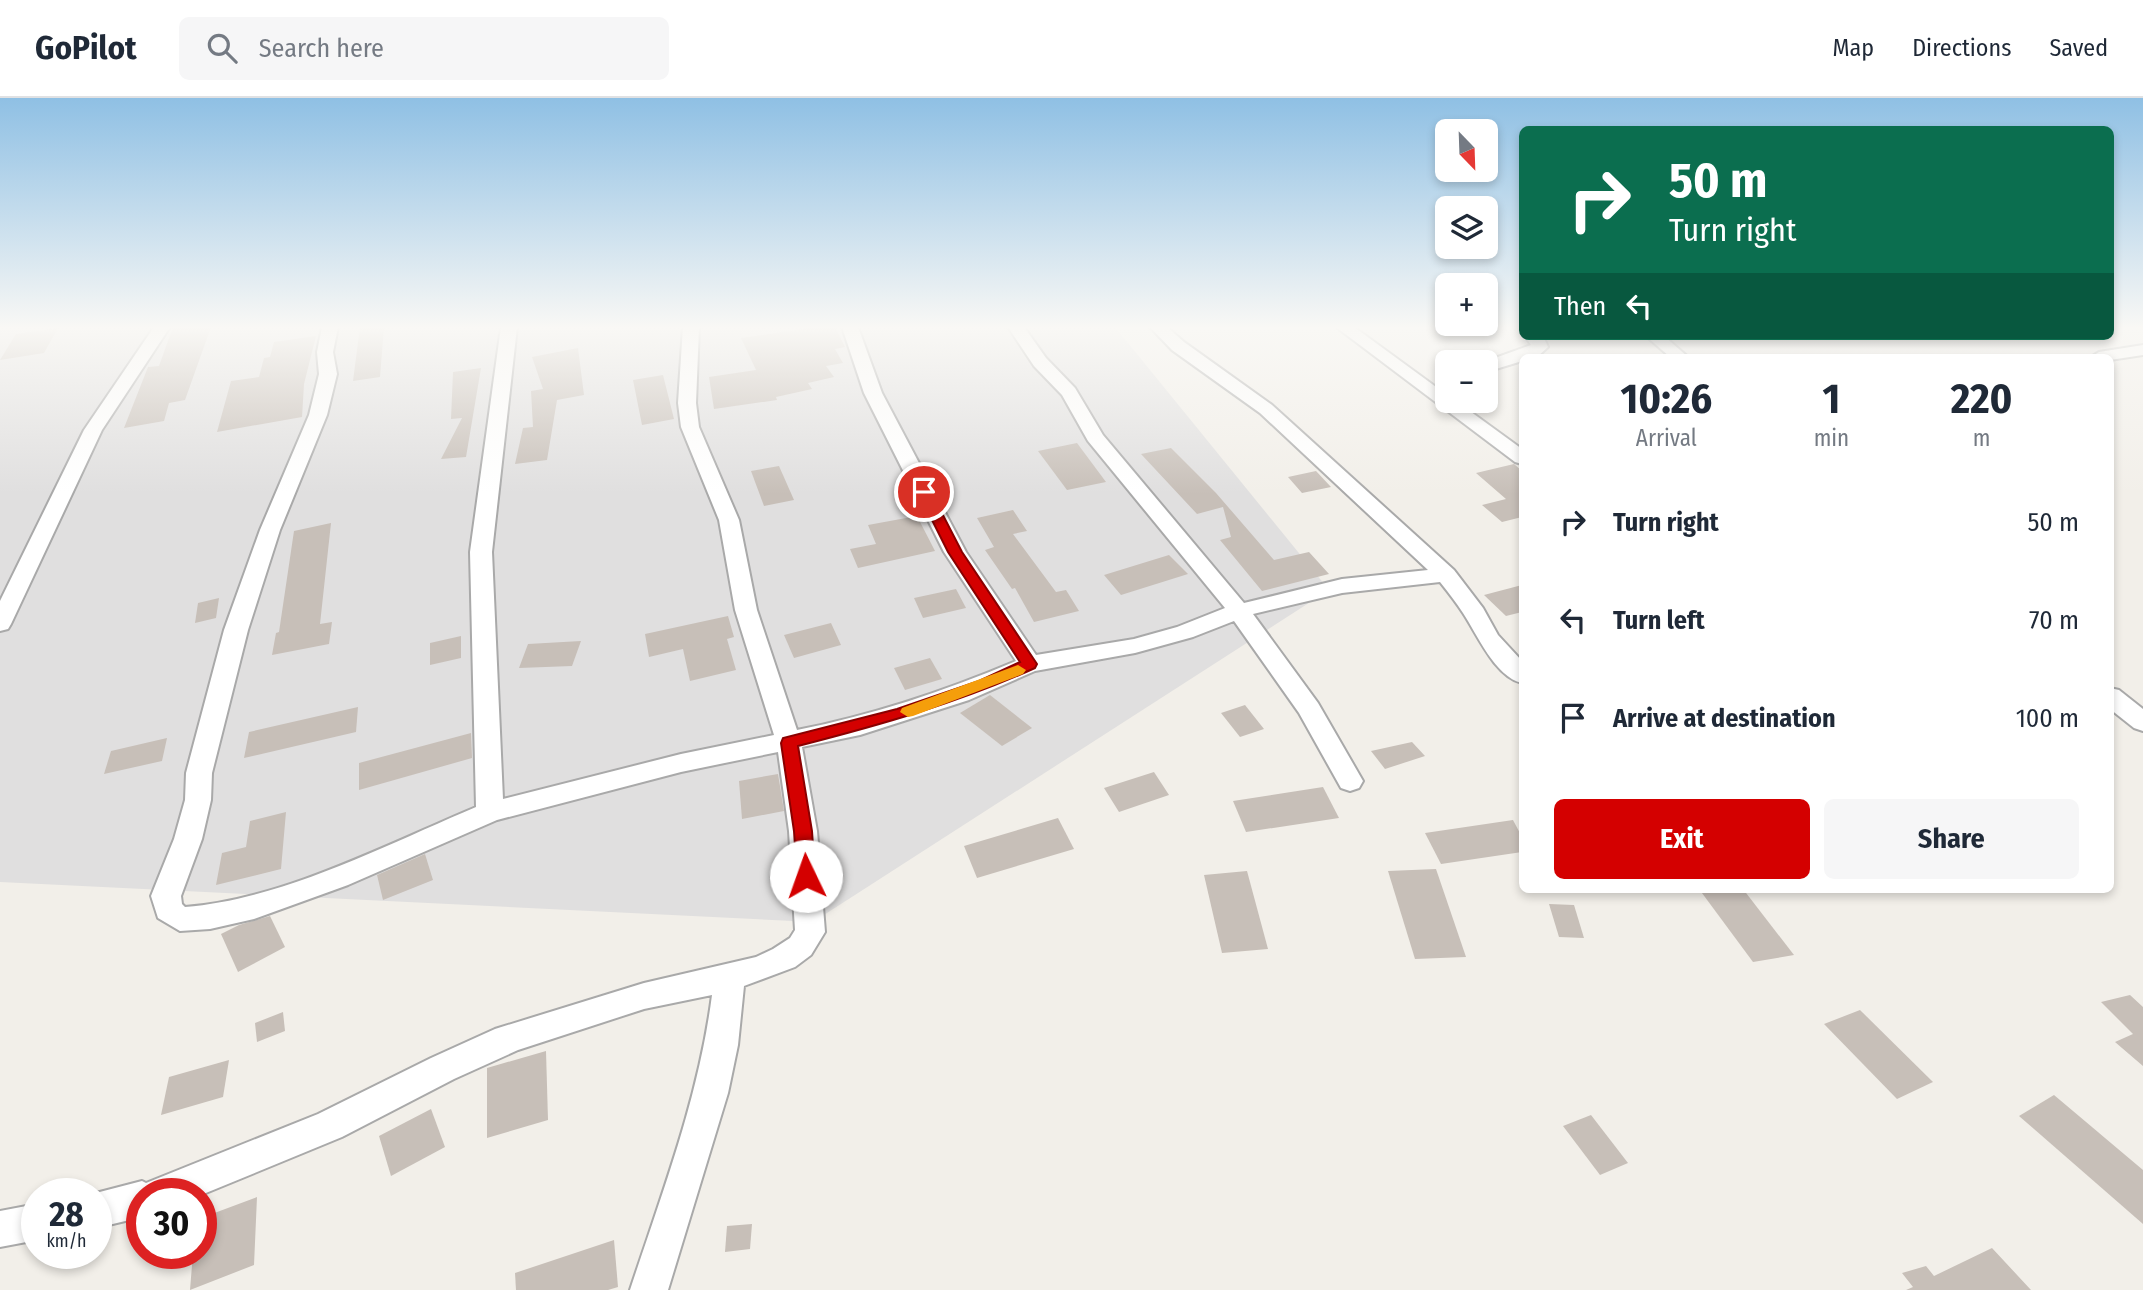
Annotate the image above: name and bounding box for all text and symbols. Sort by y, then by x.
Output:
search box [179,17,669,80]
text: GoPilot [35,28,137,68]
icon: search [203,29,241,67]
text: Search here [259,33,384,64]
text: Map [1833,34,1874,62]
text: Directions [1912,34,2011,62]
text: Saved [2049,34,2108,62]
north arrow [1435,119,1498,182]
map controls [1435,119,1498,413]
text: 50 m [1669,151,1767,210]
icon: right [1554,154,1645,245]
button: layers [1435,196,1498,259]
text: Turn right [1669,211,1796,249]
button: + [1435,273,1498,336]
icon: left [1620,287,1658,325]
text: Then [1554,291,1606,322]
button: − [1435,350,1498,413]
text: 10:26 [1620,374,1712,424]
text: 1 [1823,374,1840,424]
text: 220 [1951,374,2013,424]
text: Arrival [1636,424,1697,452]
text: min [1814,424,1849,452]
text: m [1973,424,1990,452]
pin [894,462,954,522]
icon: arrive [905,473,943,511]
icon: right [1554,503,1592,541]
text: Turn right [1613,507,1719,538]
text: 50 m [2027,507,2079,538]
icon: left [1554,601,1592,639]
text: Turn left [1613,605,1705,636]
text: 70 m [2029,605,2079,636]
icon: arrive [1554,699,1592,737]
text: Arrive at destination [1613,703,1836,734]
text: 100 m [2016,703,2079,734]
button: Exit [1554,799,1810,879]
button: Share [1824,799,2079,879]
position arrow [769,839,843,913]
speed limit sign: 30 [126,1178,217,1269]
text: 28 [49,1193,84,1235]
text: km/h [46,1230,87,1252]

